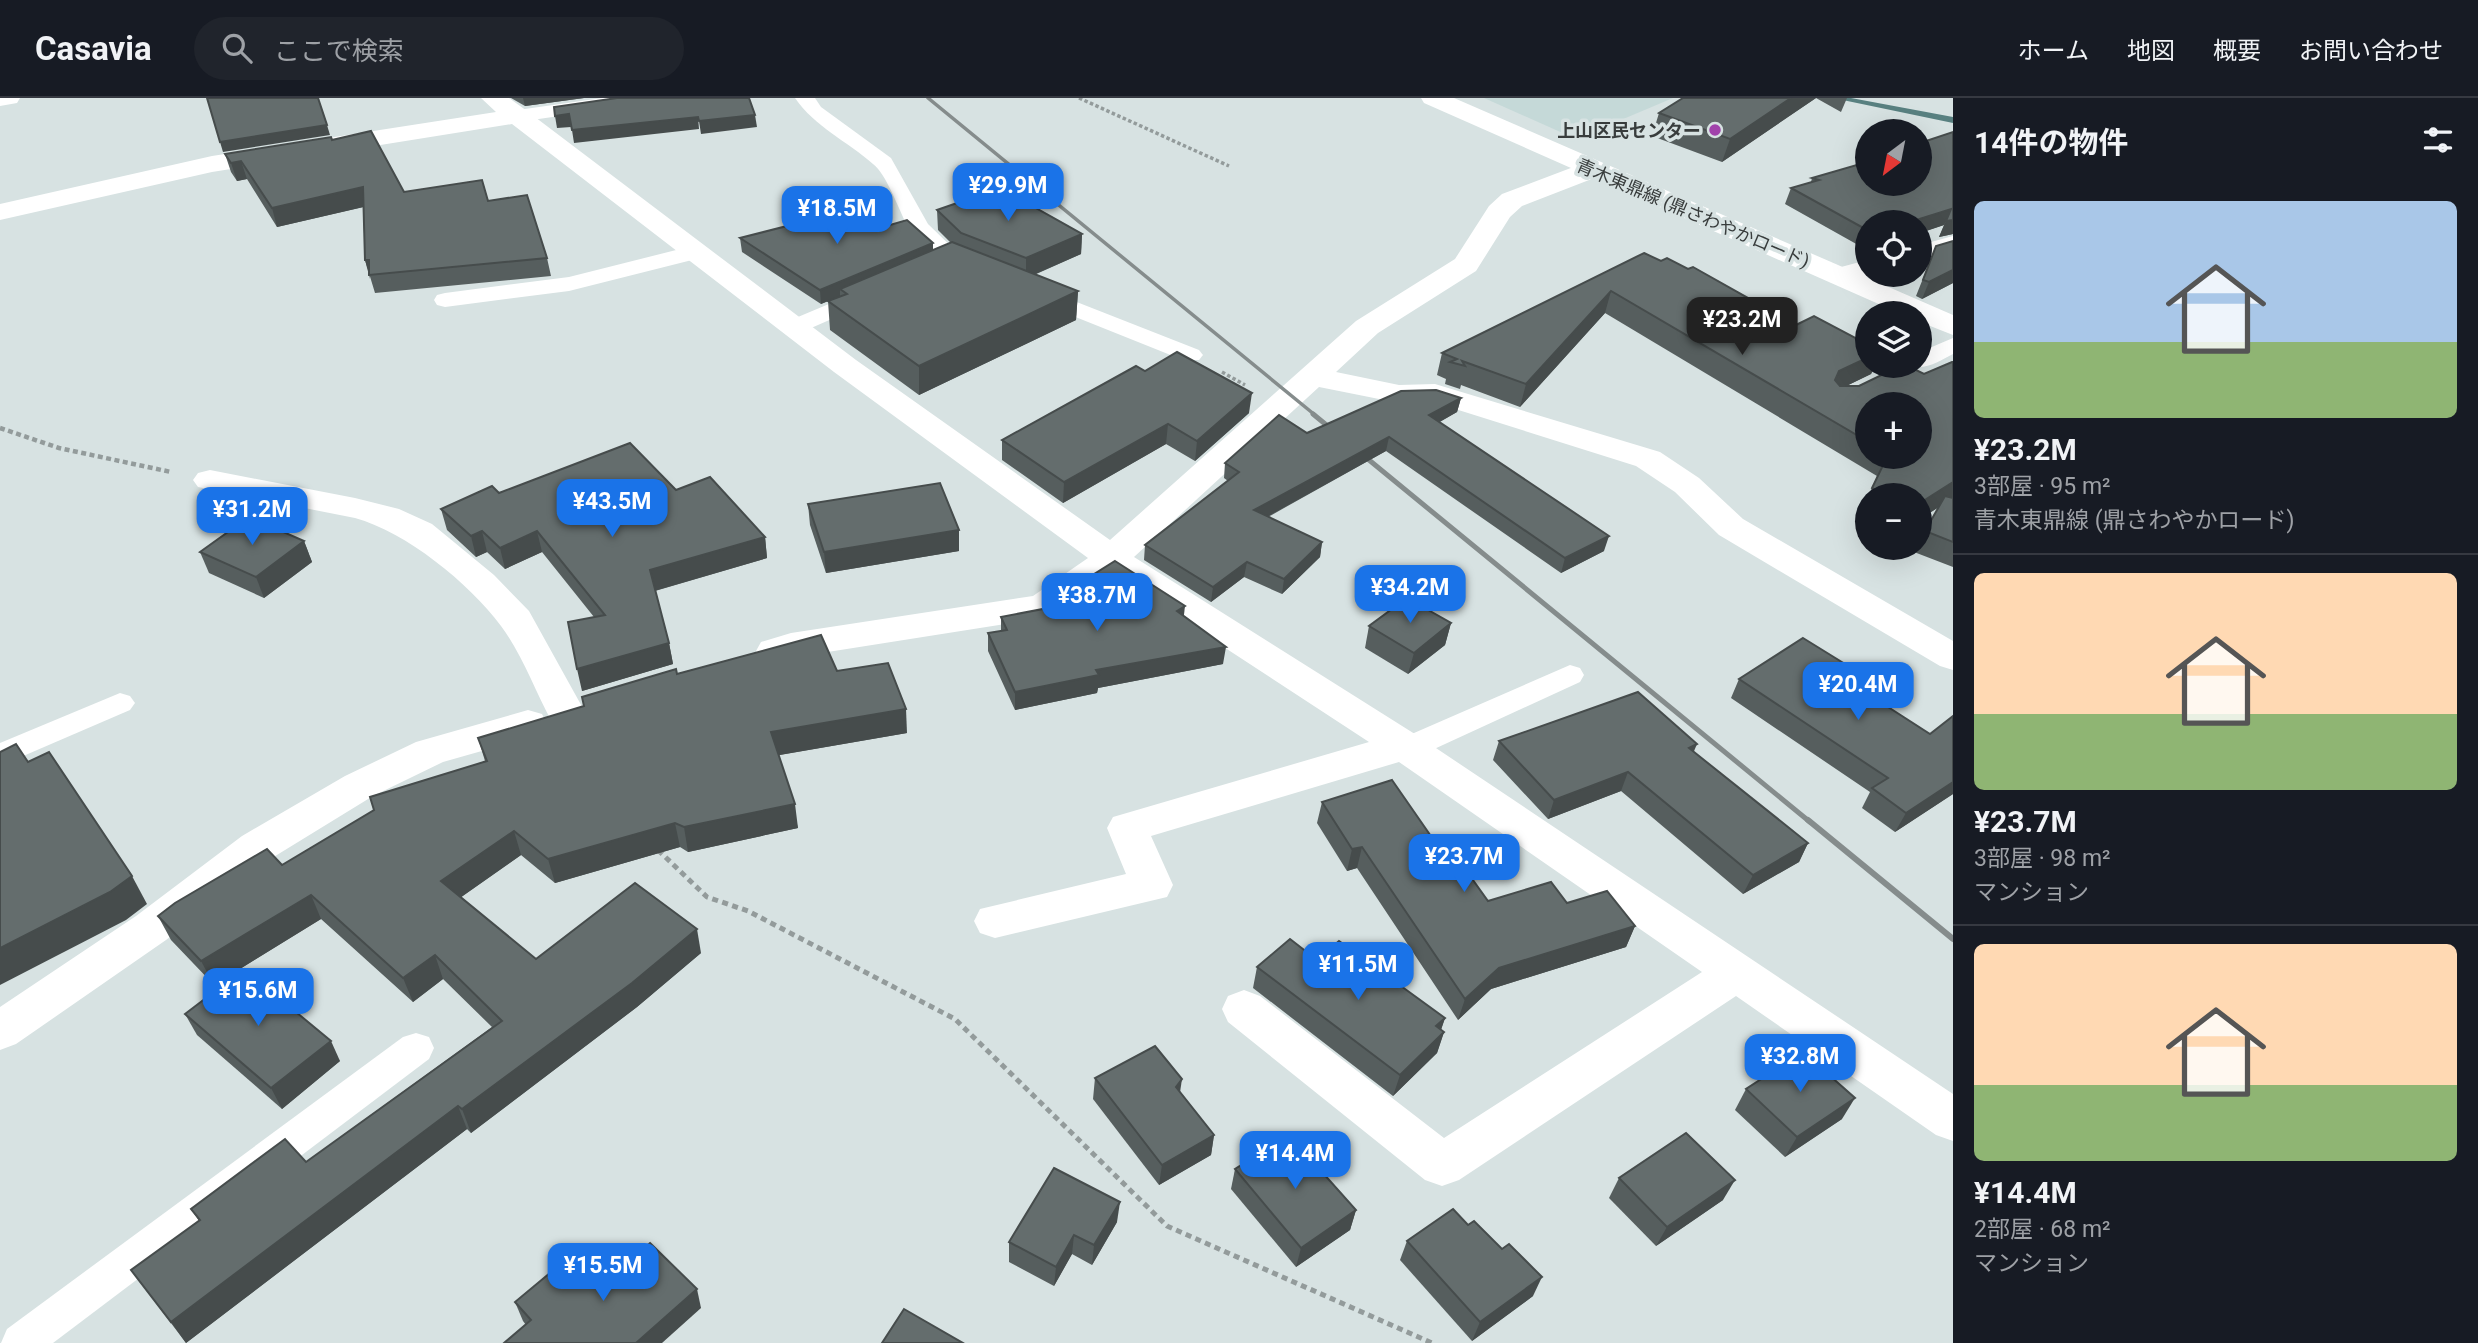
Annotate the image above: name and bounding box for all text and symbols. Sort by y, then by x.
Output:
search box [194,17,684,80]
text: Casavia [35,29,152,68]
icon: search [218,29,256,67]
text: ここで検索 [274,36,404,66]
text: ホーム [2018,37,2089,65]
text: 地図 [2127,37,2175,65]
text: 概要 [2213,37,2261,65]
text: お問い合わせ [2299,37,2443,65]
north arrow [1855,119,1932,196]
map controls [1855,119,1932,560]
place label: 上山区民センター [1557,120,1701,141]
icon: filters [2419,121,2457,159]
marker: 上山区民センター [1707,122,1723,138]
text: 14件の物件 [1974,125,2128,160]
street label: 青木東鼎線 (鼎さわやかロード) [1573,154,1813,273]
pin: ¥29.9M [951,164,1065,223]
text: ¥29.9M [969,172,1047,199]
pin: ¥18.5M [780,186,894,246]
text: ¥18.5M [798,195,876,222]
button: locate [1855,210,1932,287]
icon: home [2153,246,2279,372]
pin: ¥23.2M [1685,298,1799,357]
button: layers [1855,301,1932,378]
text: ¥23.2M [1703,306,1781,333]
button: + [1855,392,1932,469]
text: ¥23.2M [1974,432,2077,467]
text: 3部屋 · 95 m² [1974,473,2111,500]
pin: ¥43.5M [555,480,669,539]
button: − [1855,483,1932,560]
pin: ¥31.2M [195,488,309,547]
text: ¥43.5M [573,488,651,515]
text: ¥31.2M [213,496,291,523]
text: 青木東鼎線 (鼎さわやかロード) [1974,507,2295,534]
pin: ¥34.2M [1353,566,1467,625]
pin: ¥38.7M [1040,574,1154,633]
text: ¥34.2M [1371,574,1449,601]
text: ¥38.7M [1058,582,1136,609]
icon: home [2153,618,2279,744]
pin: ¥20.4M [1801,662,1915,722]
text: ¥20.4M [1819,671,1897,698]
text: ¥23.7M [1974,804,2077,839]
pin: ¥23.7M [1407,834,1521,894]
text: ¥23.7M [1425,843,1503,870]
text: 3部屋 · 98 m² [1974,845,2111,872]
text: マンション [1974,879,2089,906]
pin: ¥11.5M [1301,942,1415,1002]
text: ¥11.5M [1319,951,1397,978]
pin: ¥15.6M [201,968,315,1028]
text: ¥15.6M [219,977,297,1004]
icon: home [2153,989,2279,1115]
pin: ¥32.8M [1743,1034,1857,1094]
text: ¥32.8M [1761,1043,1839,1070]
pin: ¥14.4M [1238,1132,1352,1191]
text: ¥14.4M [1256,1140,1334,1167]
text: ¥14.4M [1974,1175,2077,1210]
text: 2部屋 · 68 m² [1974,1216,2111,1243]
pin: ¥15.5M [546,1244,660,1303]
text: マンション [1974,1250,2089,1277]
text: ¥15.5M [564,1252,642,1279]

